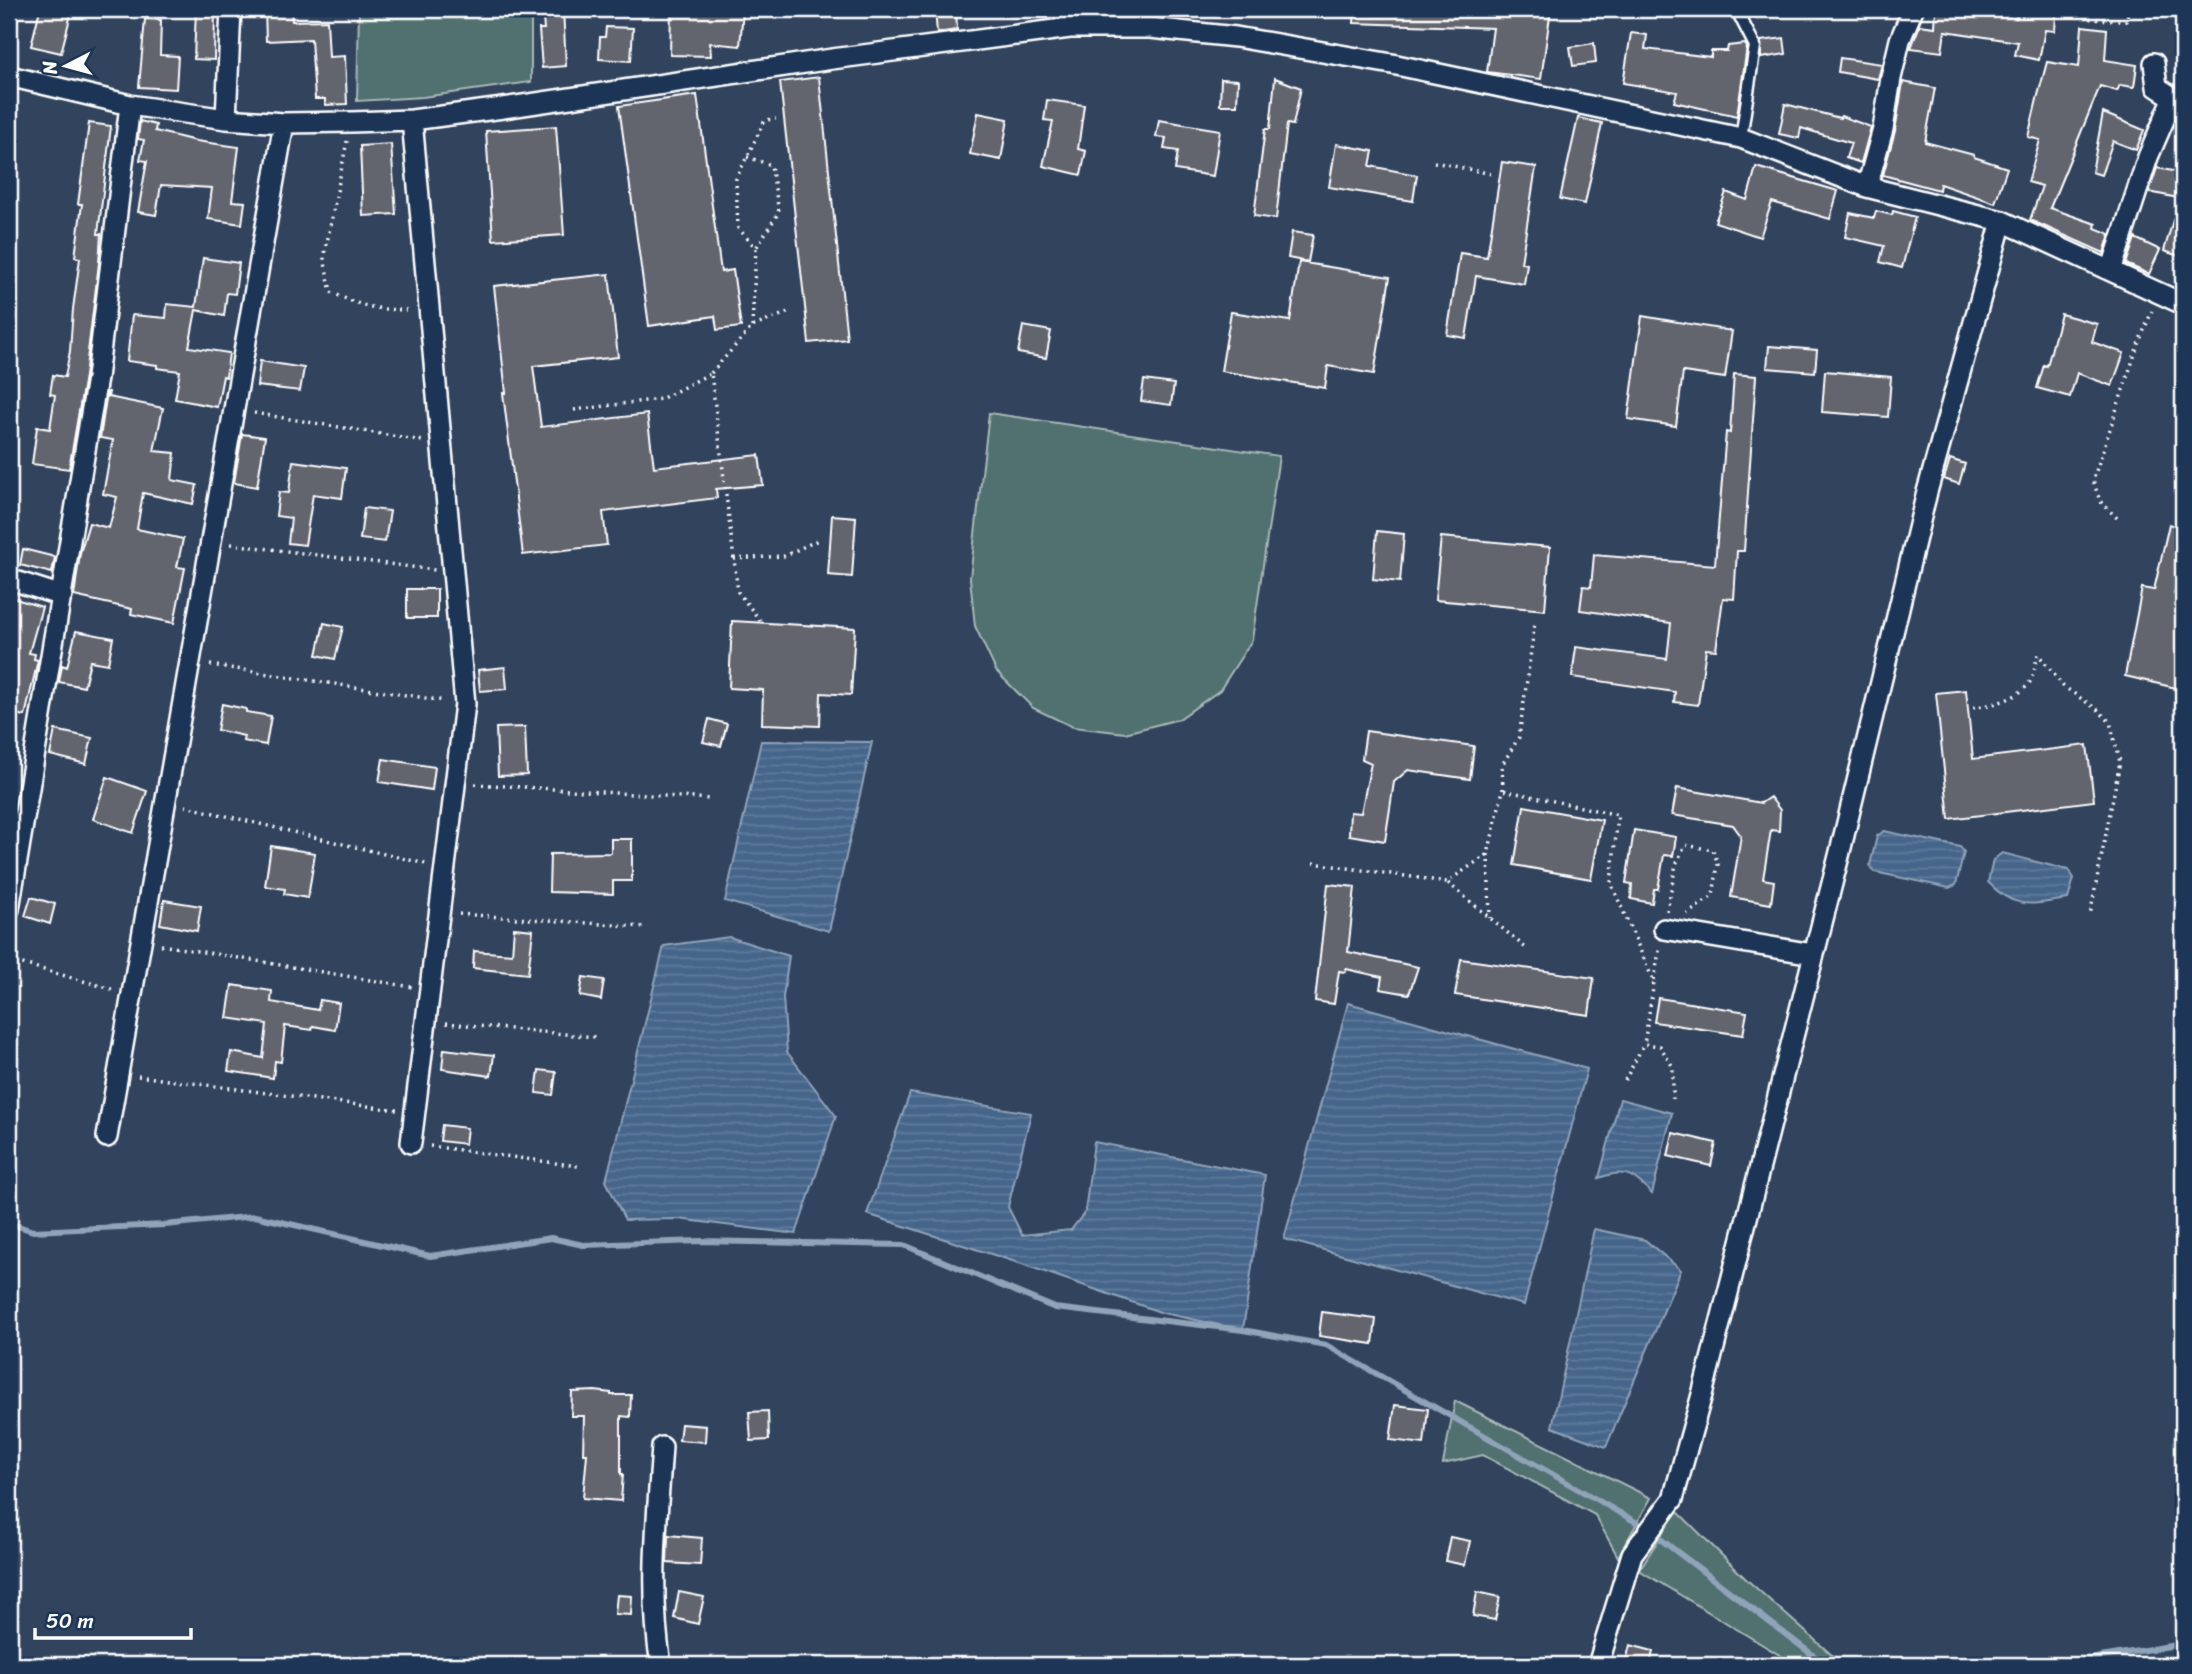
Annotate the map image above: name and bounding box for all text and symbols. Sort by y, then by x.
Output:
north arrow [32,32,102,102]
text: N [32,59,67,77]
scale bar [35,1597,191,1641]
text: 50 m [46,1602,94,1640]

